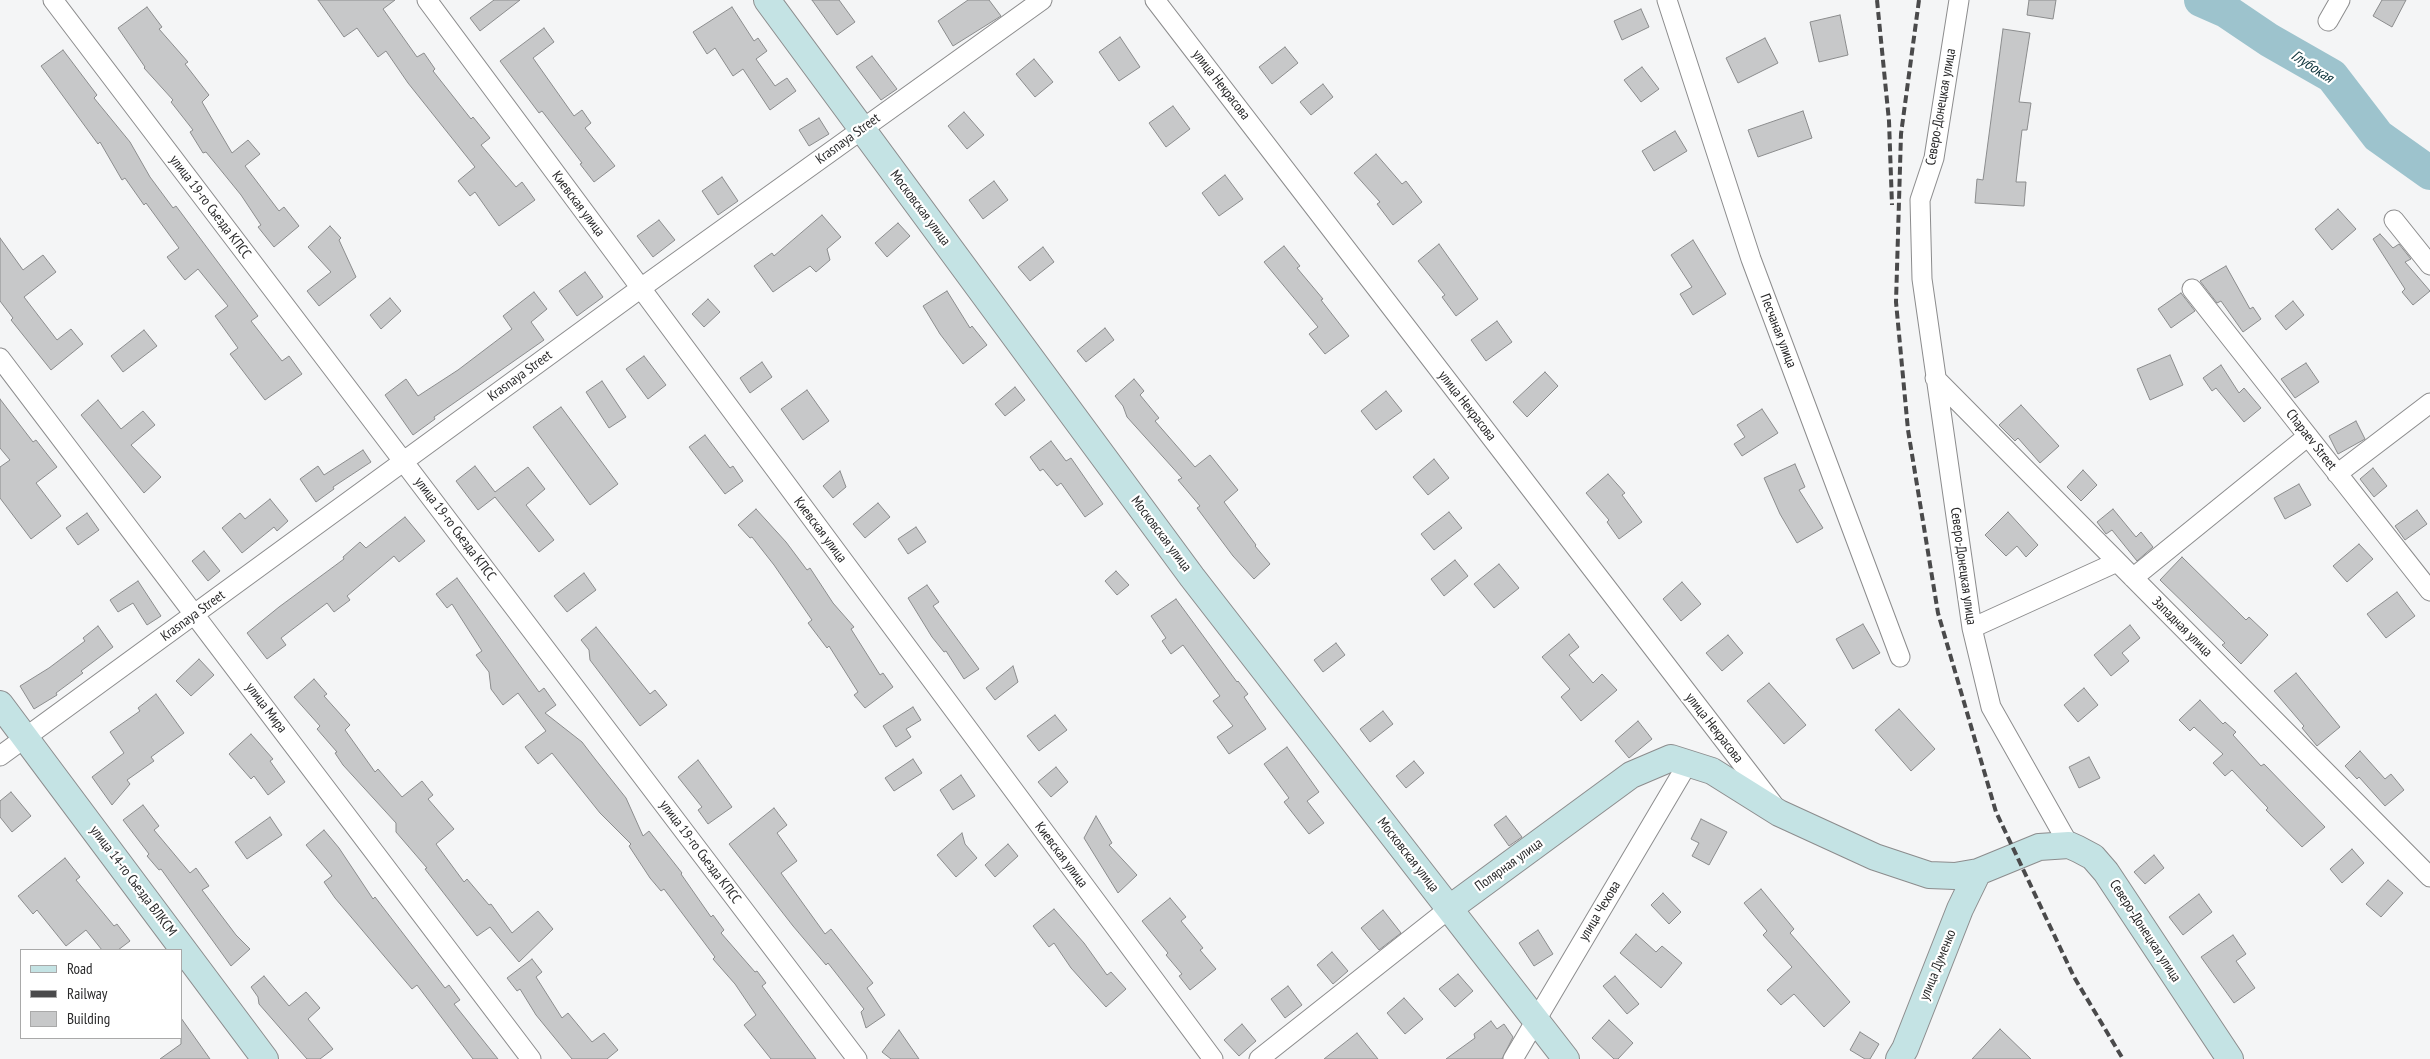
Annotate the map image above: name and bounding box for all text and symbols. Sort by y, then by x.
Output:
street label: улица Некрасова [1188,47,1254,123]
street label: Северо-Донецкая улица [1922,47,1960,167]
water label: Глубокая [2288,47,2336,87]
street label: Krasnaya Street [813,110,883,168]
street label: улица 19-го Съезда КПСС [166,152,254,262]
street label: Московская улица [886,167,954,249]
street label: Киевская улица [548,168,608,240]
street label: Песчаная улица [1756,292,1800,370]
street label: Krasnaya Street [485,347,555,405]
street label: улица Некрасова [1434,368,1500,444]
street label: Chapaev Street [2282,406,2340,474]
street label: улица 19-го Съезда КПСС [411,474,499,584]
street label: Московская улица [1127,493,1195,575]
street label: Киевская улица [790,494,850,566]
street label: Северо-Донецкая улица [1946,506,1980,626]
street label: Krasnaya Street [158,587,228,645]
street label: Западная улица [2148,593,2216,661]
street label: улица Мира [242,680,290,736]
street label: улица Некрасова [1681,690,1747,766]
street label: улица 19-го Съезда КПСС [656,797,744,907]
street label: Московская улица [1374,814,1442,896]
street label: Киевская улица [1031,819,1091,891]
street label: улица 14-го Съезда ВЛКСМ [86,823,180,939]
street label: Полярная улица [1472,835,1546,895]
street label: Северо-Донецкая улица [2106,877,2184,985]
street label: улица Чехова [1576,878,1624,944]
street label: улица Думенко [1916,927,1960,1003]
legend [20,949,182,1039]
text: Road [67,959,93,978]
text: Railway [67,984,107,1003]
text: Building [67,1009,110,1028]

